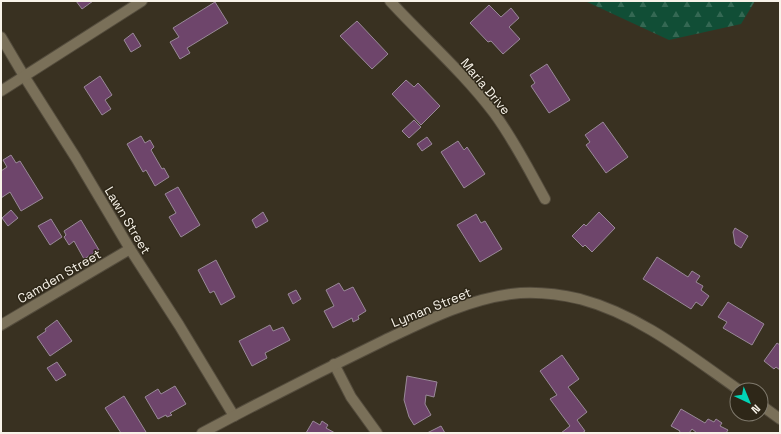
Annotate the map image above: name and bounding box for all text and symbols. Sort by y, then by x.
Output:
street label: Maria Drive [457,55,514,118]
street label: Lawn Street [101,183,154,257]
street label: Camden Street [14,246,104,307]
street label: Lyman Street [389,284,474,331]
north arrow [729,382,769,422]
text: N [748,402,763,417]

